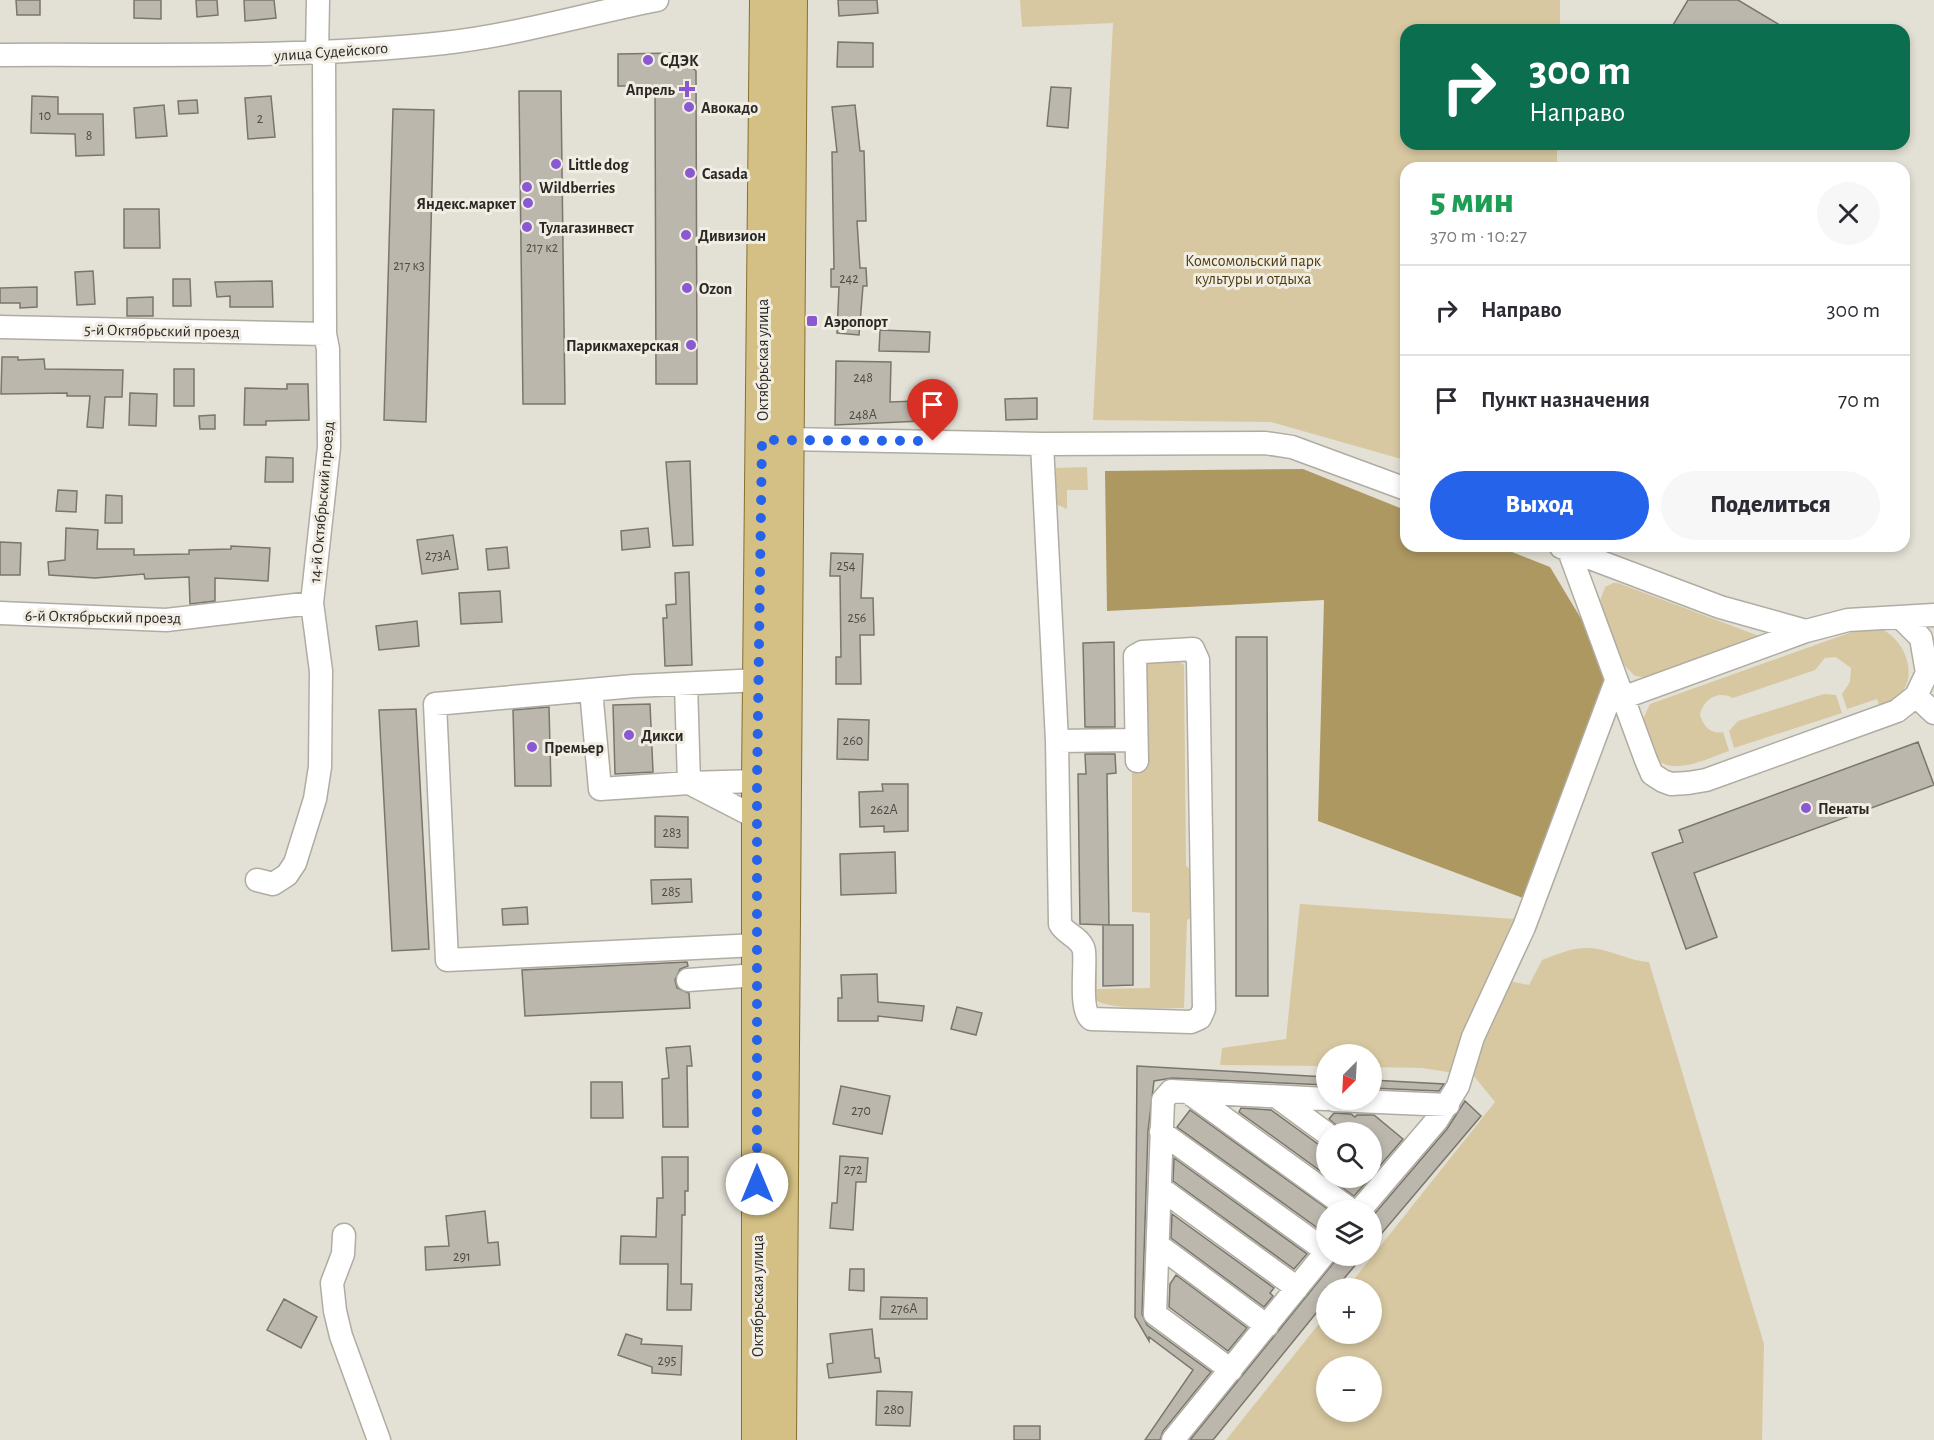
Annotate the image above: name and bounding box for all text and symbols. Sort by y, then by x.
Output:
street label: улица Судейского [273,40,389,65]
icon: right [1430,48,1508,126]
text: 300 m [1529,50,1631,92]
marker: СДЭК [641,53,655,67]
place label: СДЭК [660,53,699,69]
place label: Апрель [626,82,676,98]
marker: Апрель [680,82,694,96]
text: Направо [1529,99,1625,126]
marker: Авокадо [682,100,696,114]
place label: Авокадо [701,100,758,116]
house number: 10 [39,109,51,123]
house number: 2 [257,112,263,126]
house number: 8 [86,129,92,143]
marker: Little dog [549,157,563,171]
place label: Little dog [568,157,629,173]
marker: Casada [683,166,697,180]
place label: Casada [702,166,748,182]
marker: Wildberries [520,180,534,194]
place label: Wildberries [539,180,615,196]
button: close [1817,182,1880,245]
text: 5 мин [1430,183,1514,219]
place label: Яндекс.маркет [416,196,517,212]
marker: Яндекс.маркет [521,196,535,210]
marker: Тулагазинвест [520,220,534,234]
place label: Тулагазинвест [539,220,634,237]
text: 370 m · 10:27 [1430,226,1527,246]
marker: Дивизион [679,228,693,242]
place label: Дивизион [698,228,766,244]
house number: 217 к2 [526,241,558,255]
park label: Комсомольский парк культуры и отдыха [1185,253,1322,288]
house number: 217 к3 [393,259,425,273]
house number: 242 [839,272,859,286]
marker: Ozon [680,281,694,295]
place label: Ozon [699,281,732,297]
icon: right [1430,294,1463,327]
street label: Октябрьская улица [755,299,772,421]
text: Направо [1481,299,1562,321]
text: 300 m [1826,299,1880,321]
marker: Аэропорт [805,314,819,328]
place label: Аэропорт [824,314,889,330]
street label: 5-й Октябрьский проезд [84,322,240,340]
place label: Парикмахерская [566,338,679,354]
marker: Парикмахерская [684,338,698,352]
house number: 248 [853,371,873,385]
pin [907,379,958,441]
icon: arrive [1430,384,1463,417]
icon: arrive [916,388,949,421]
text: Пункт назначения [1481,389,1650,411]
text: 70 m [1838,389,1880,411]
house number: 248А [849,408,877,422]
street label: 14-й Октябрьский проезд [307,421,337,584]
button: Выход [1430,471,1649,540]
button: Поделиться [1661,471,1880,540]
house number: 273А [425,549,451,563]
house number: 254 [837,559,856,573]
street label: 6-й Октябрьский проезд [25,608,181,626]
house number: 256 [848,611,866,625]
marker: Дикси [622,728,636,742]
place label: Дикси [641,728,683,744]
house number: 260 [843,734,863,748]
marker: Премьер [525,740,539,754]
place label: Премьер [544,740,604,756]
marker: Пенаты [1799,801,1813,815]
place label: Пенаты [1818,801,1870,817]
house number: 262А [870,803,898,817]
house number: 283 [663,826,682,840]
house number: 285 [662,885,681,899]
north arrow [1316,1044,1382,1110]
map controls [1316,1044,1382,1422]
house number: 270 [851,1104,871,1118]
button: search [1316,1122,1382,1188]
position arrow [725,1152,789,1216]
house number: 272 [844,1163,862,1177]
button: layers [1316,1200,1382,1266]
street label: Октябрьская улица [750,1235,767,1357]
house number: 291 [453,1250,471,1264]
button: + [1316,1278,1382,1344]
house number: 276А [890,1302,918,1316]
house number: 295 [658,1354,677,1368]
button: − [1316,1356,1382,1422]
house number: 280 [884,1403,904,1417]

